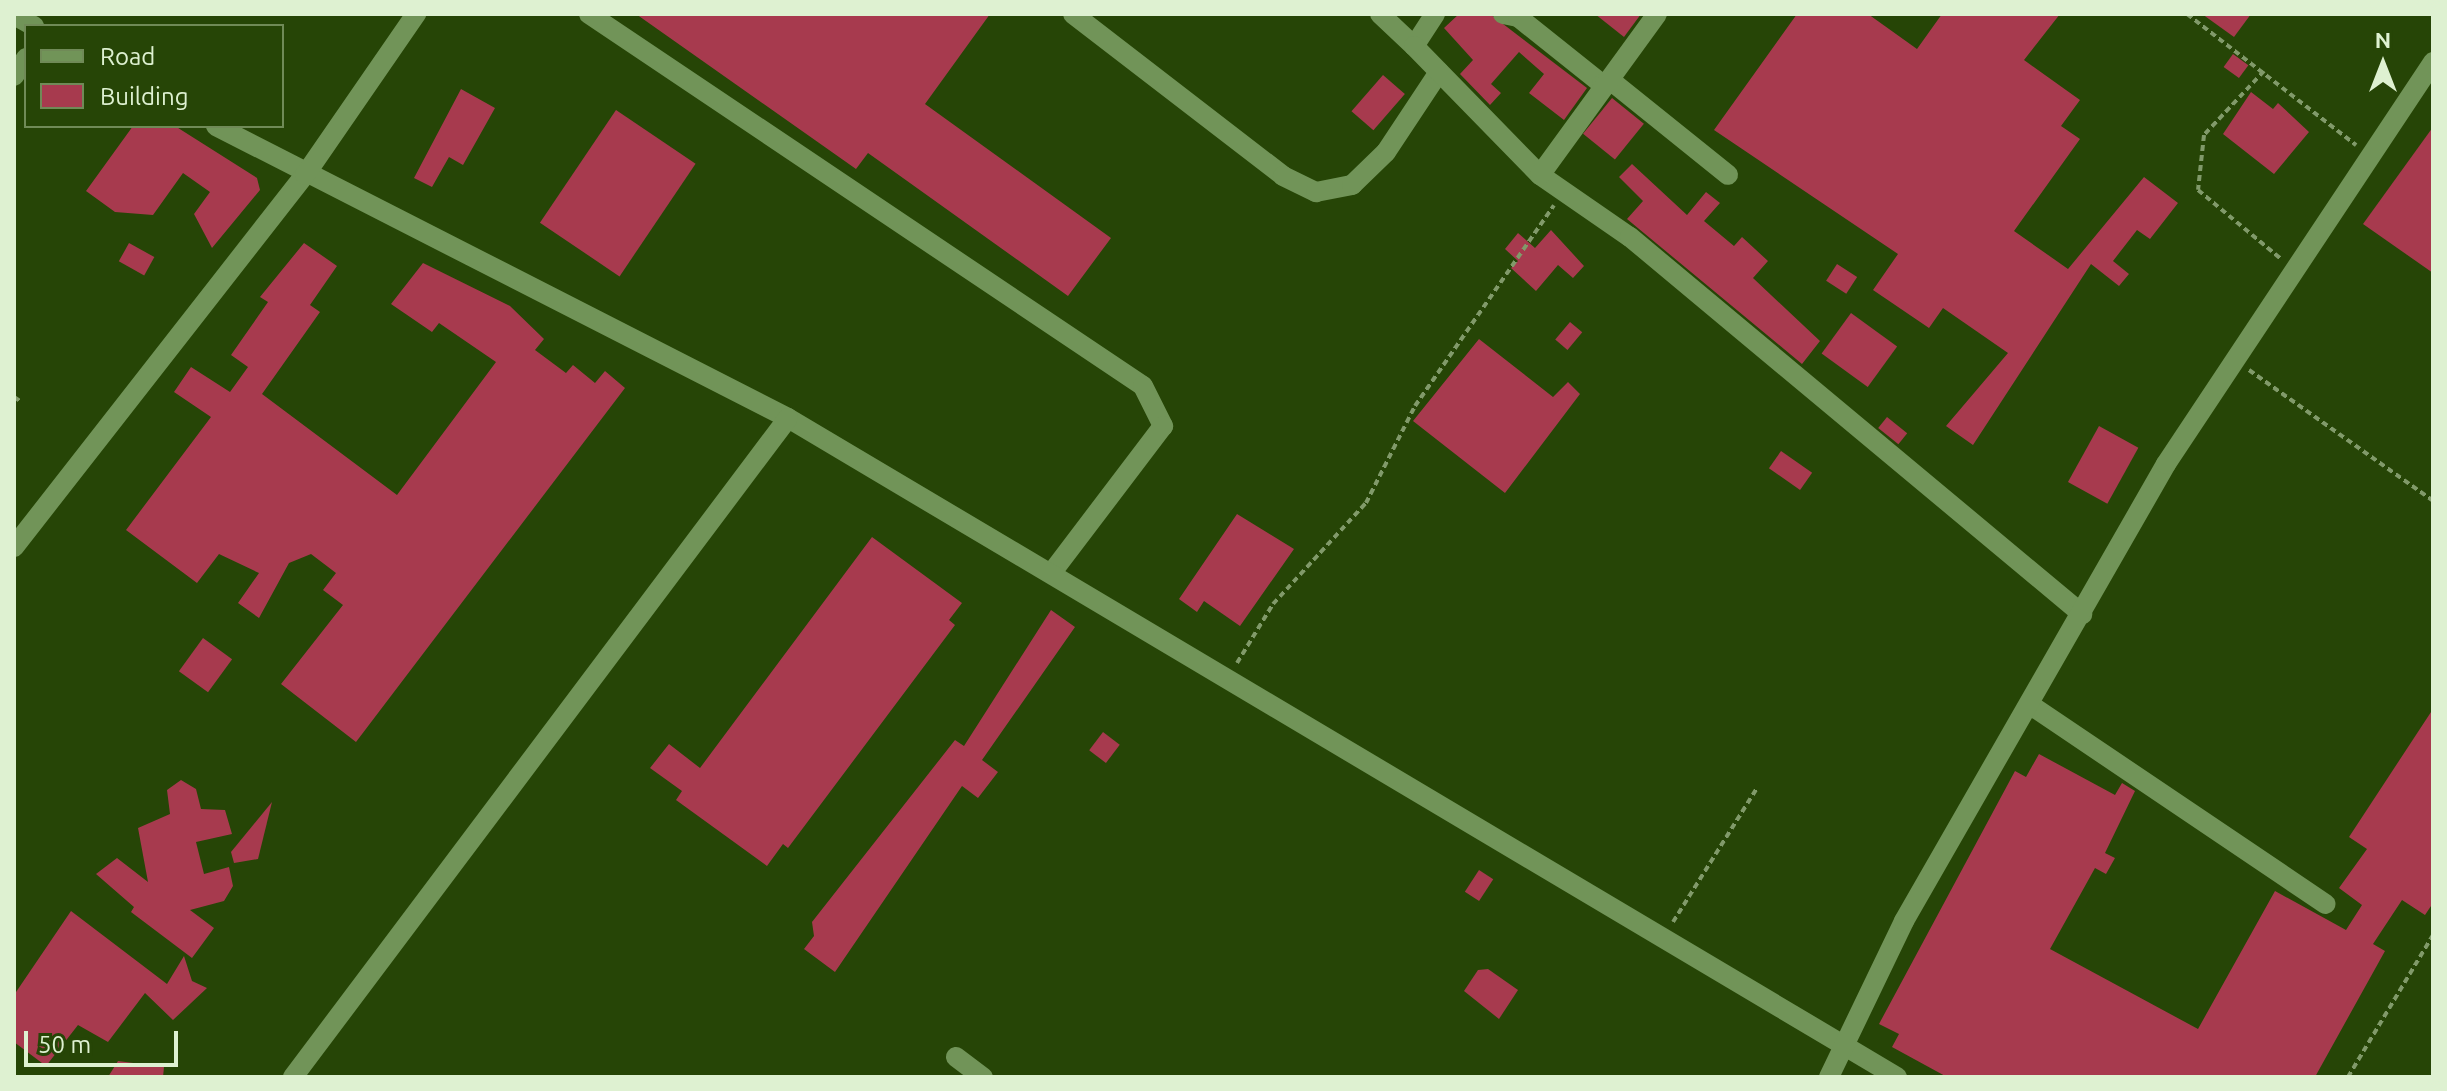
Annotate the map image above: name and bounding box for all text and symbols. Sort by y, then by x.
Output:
legend [24,24,284,128]
north arrow [2343,24,2423,104]
text: N [2375,27,2391,52]
text: Road [100,43,155,70]
text: Building [100,83,188,110]
scale bar [28,1015,182,1065]
text: 50 m [38,1031,91,1058]

